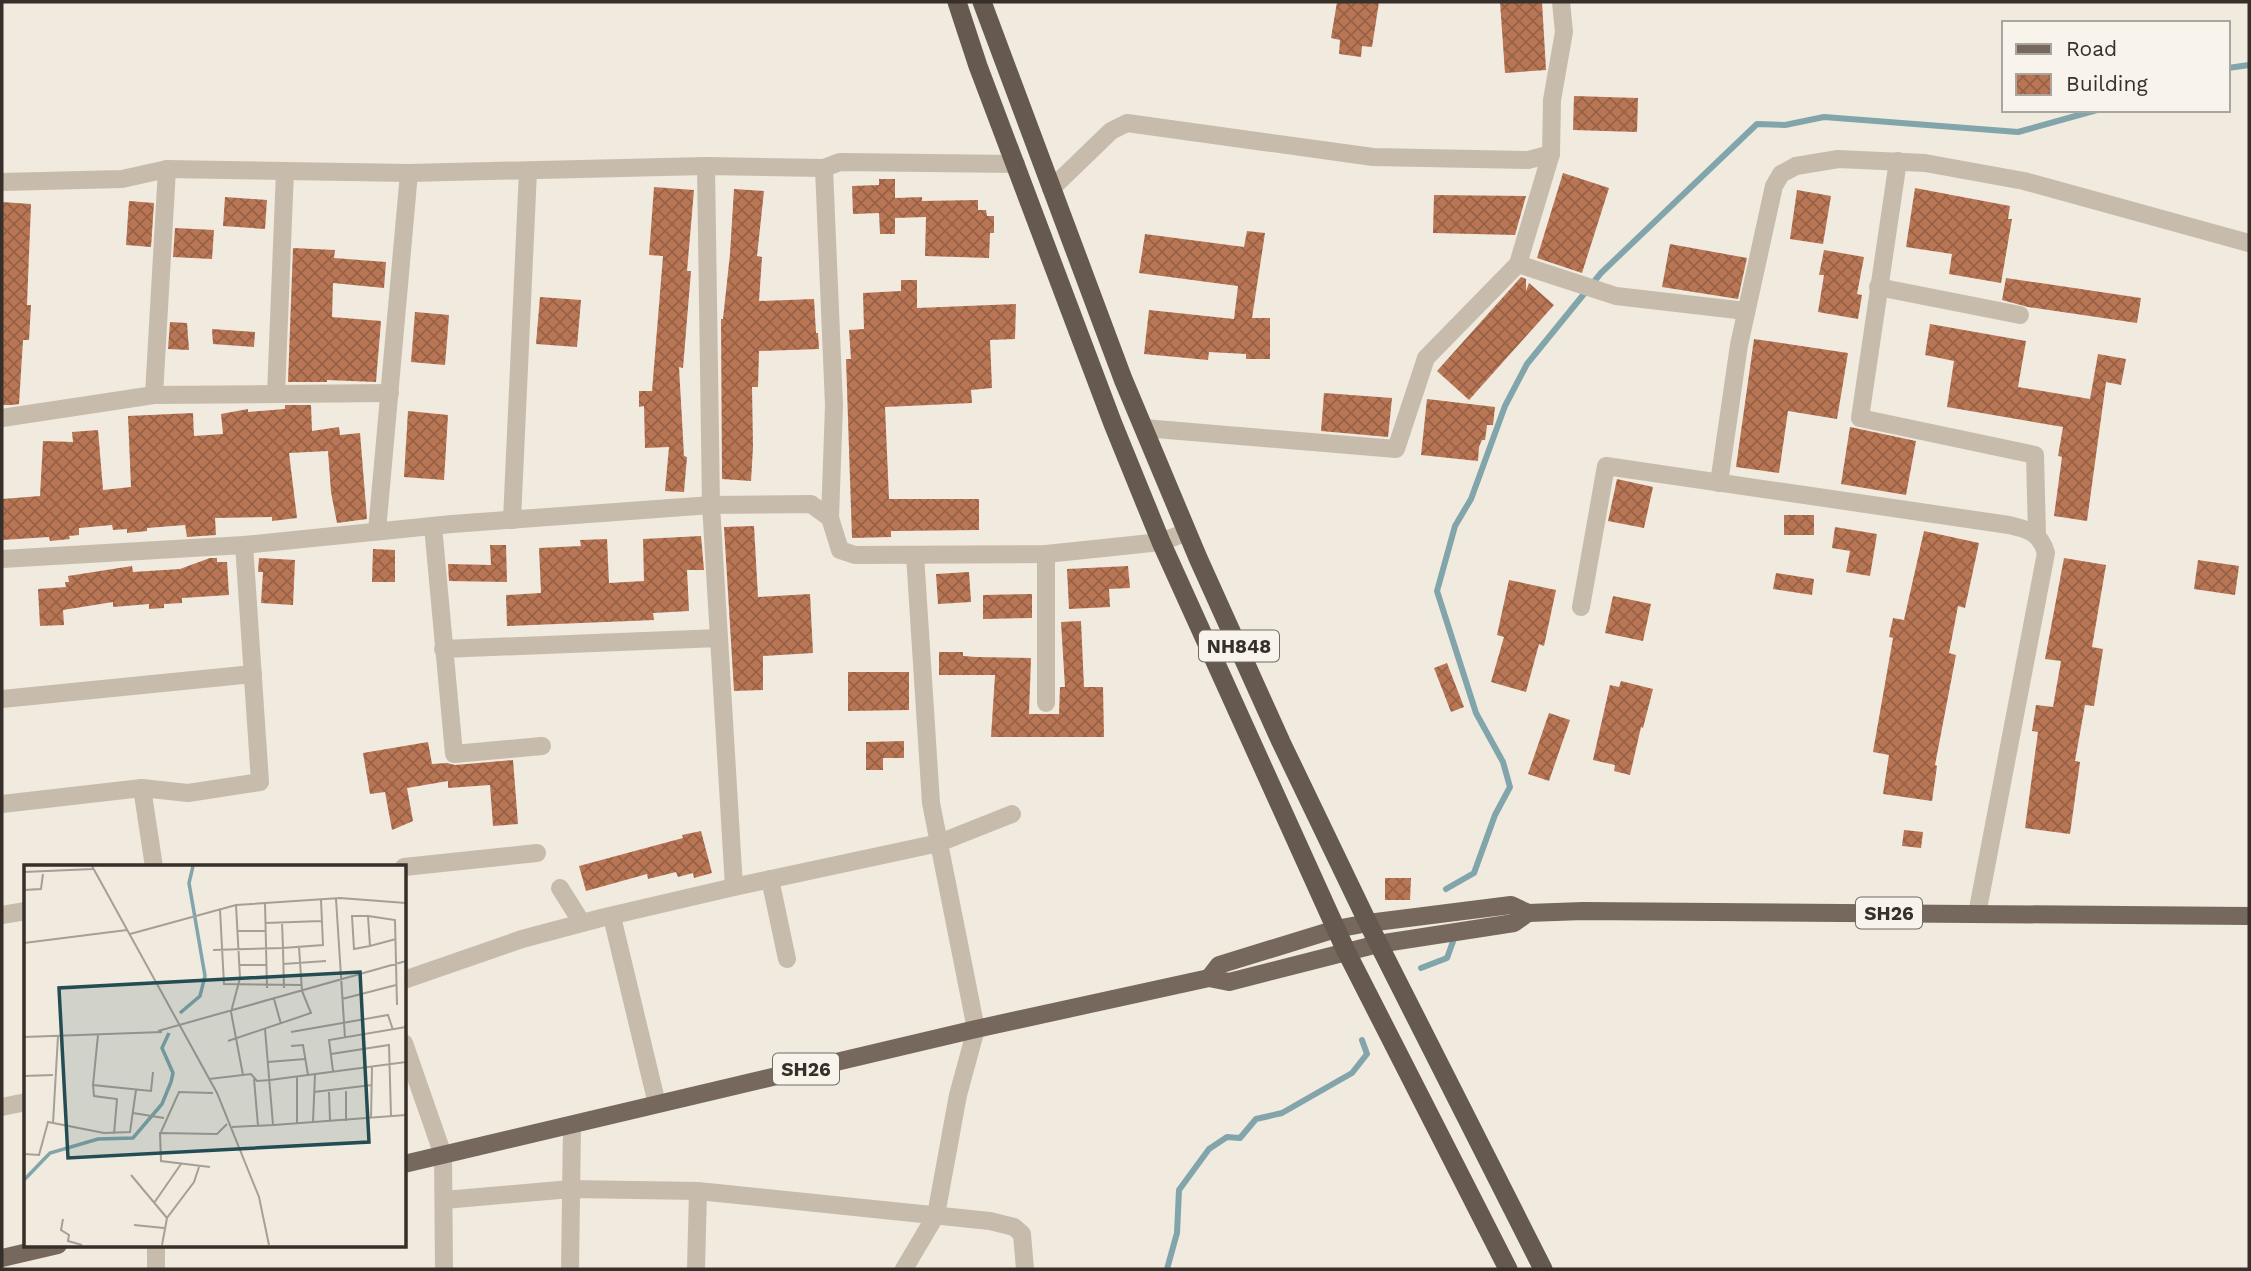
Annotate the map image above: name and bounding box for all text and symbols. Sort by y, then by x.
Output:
legend [2002,21,2230,112]
text: Road [2066,36,2117,61]
text: Building [2066,71,2148,96]
road number: NH848 [1199,631,1279,662]
inset map [24,865,406,1246]
road number: SH26 [1856,897,1922,928]
road number: SH26 [773,1054,839,1084]

